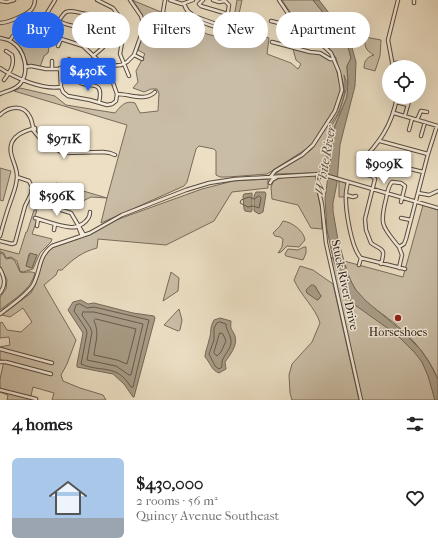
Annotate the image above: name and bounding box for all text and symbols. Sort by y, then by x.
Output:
chip: Buy [12,12,64,48]
chip: Rent [72,12,130,48]
chip: Filters [138,12,205,48]
chip: New [213,12,268,48]
chip: Apartment [276,12,370,48]
pin: $430K [60,58,116,92]
map controls [382,60,426,104]
button: locate [382,60,426,104]
text: $430K [70,63,106,78]
water label: White River [312,123,339,196]
pin: $971K [36,126,92,160]
text: $971K [47,131,81,146]
pin: $909K [356,151,412,185]
text: $909K [365,156,403,171]
pin: $596K [29,183,85,217]
text: $596K [39,188,75,203]
street label: Stuck River Drive [329,239,361,331]
marker: Horseshoes [393,313,403,323]
place label: Horseshoes [369,325,428,339]
icon: filters [404,413,426,435]
text: 4 homes [12,414,72,434]
text: $430,000 [136,473,203,493]
icon: home [44,474,92,522]
icon: heart [404,487,426,509]
text: 2 rooms · 56 m² [136,493,218,508]
text: Quincy Avenue Southeast [136,508,279,523]

